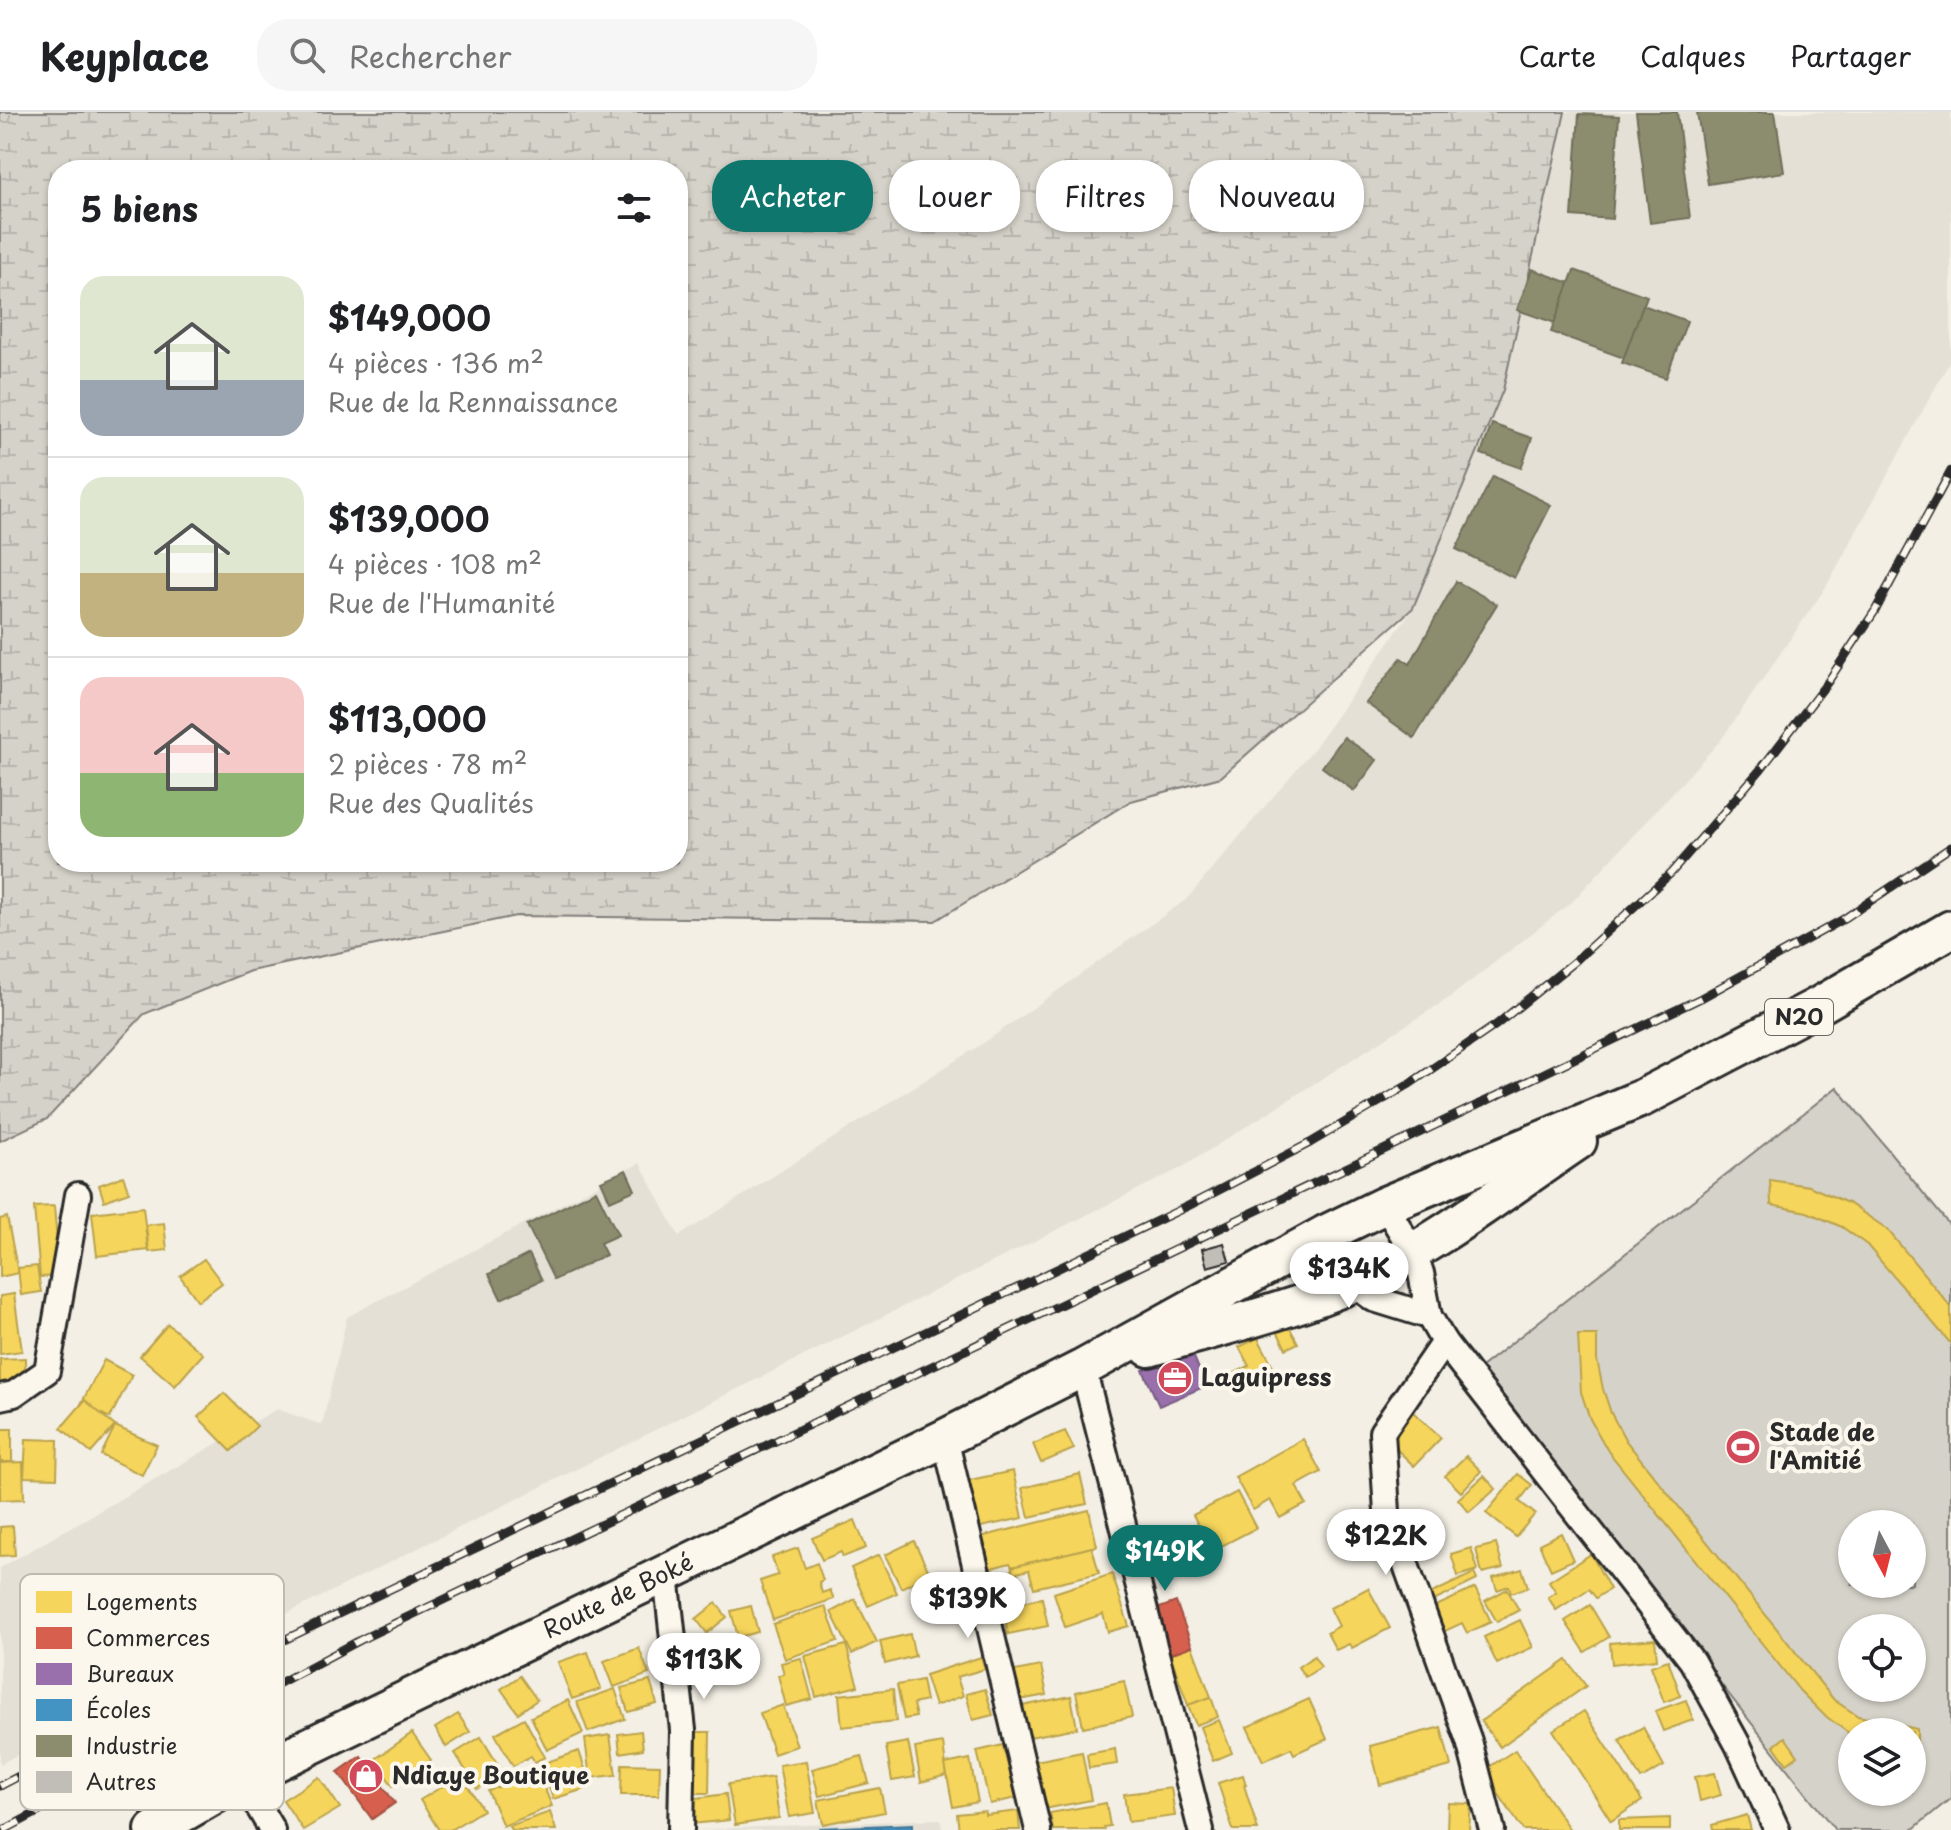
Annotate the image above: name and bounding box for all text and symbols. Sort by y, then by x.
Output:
search box [257,19,817,91]
text: Keyplace [40,27,209,84]
icon: search [285,33,329,77]
text: Rechercher [349,33,512,78]
text: Carte [1518,34,1596,77]
text: Calques [1640,34,1746,77]
text: Partager [1790,34,1911,77]
chip: Acheter [712,160,873,232]
chip: Louer [889,160,1020,232]
chip: Filtres [1036,160,1173,232]
chip: Nouveau [1189,160,1364,232]
text: 5 biens [80,182,198,234]
icon: filters [612,186,656,230]
text: $149,000 [328,291,491,343]
icon: home [144,308,240,404]
text: 4 pièces · 136 m² [328,343,544,382]
text: Rue de la Rennaissance [328,382,618,421]
text: $139,000 [328,492,489,544]
icon: home [144,509,240,605]
text: 4 pièces · 108 m² [328,544,542,583]
text: Rue de l'Humanité [328,583,556,622]
text: $113,000 [328,692,486,744]
icon: home [144,709,240,805]
text: 2 pièces · 78 m² [328,744,528,783]
text: Rue des Qualités [328,783,533,822]
road number: N20 [1765,999,1833,1035]
pin: $134K [1293,1242,1405,1310]
text: $134K [1308,1248,1390,1287]
place label: Laguipress [1201,1358,1332,1394]
office icon: Laguipress [1156,1359,1194,1397]
place label: Stade de l'Amitié [1769,1413,1875,1477]
sports icon: Stade de l'Amitié [1724,1428,1762,1466]
pin: $122K [1330,1509,1442,1577]
north arrow [1838,1510,1926,1598]
map controls [1838,1510,1926,1806]
text: $122K [1345,1515,1427,1554]
pin: $149K [1109,1525,1221,1593]
text: $149K [1125,1531,1205,1570]
street label: Route de Boké [536,1543,699,1646]
pin: $139K [912,1572,1024,1640]
legend [20,1574,284,1810]
text: $139K [929,1578,1008,1617]
text: Logements [86,1584,198,1617]
button: locate [1838,1614,1926,1702]
text: Commerces [86,1620,210,1653]
pin: $113K [648,1633,760,1701]
text: $113K [665,1639,743,1678]
text: Bureaux [86,1656,174,1689]
text: Écoles [86,1692,151,1725]
button: layers [1838,1718,1926,1806]
text: Industrie [86,1728,178,1761]
place label: Ndiaye Boutique [392,1756,589,1792]
shop icon: Ndiaye Boutique [347,1757,385,1795]
text: Autres [86,1764,156,1797]

